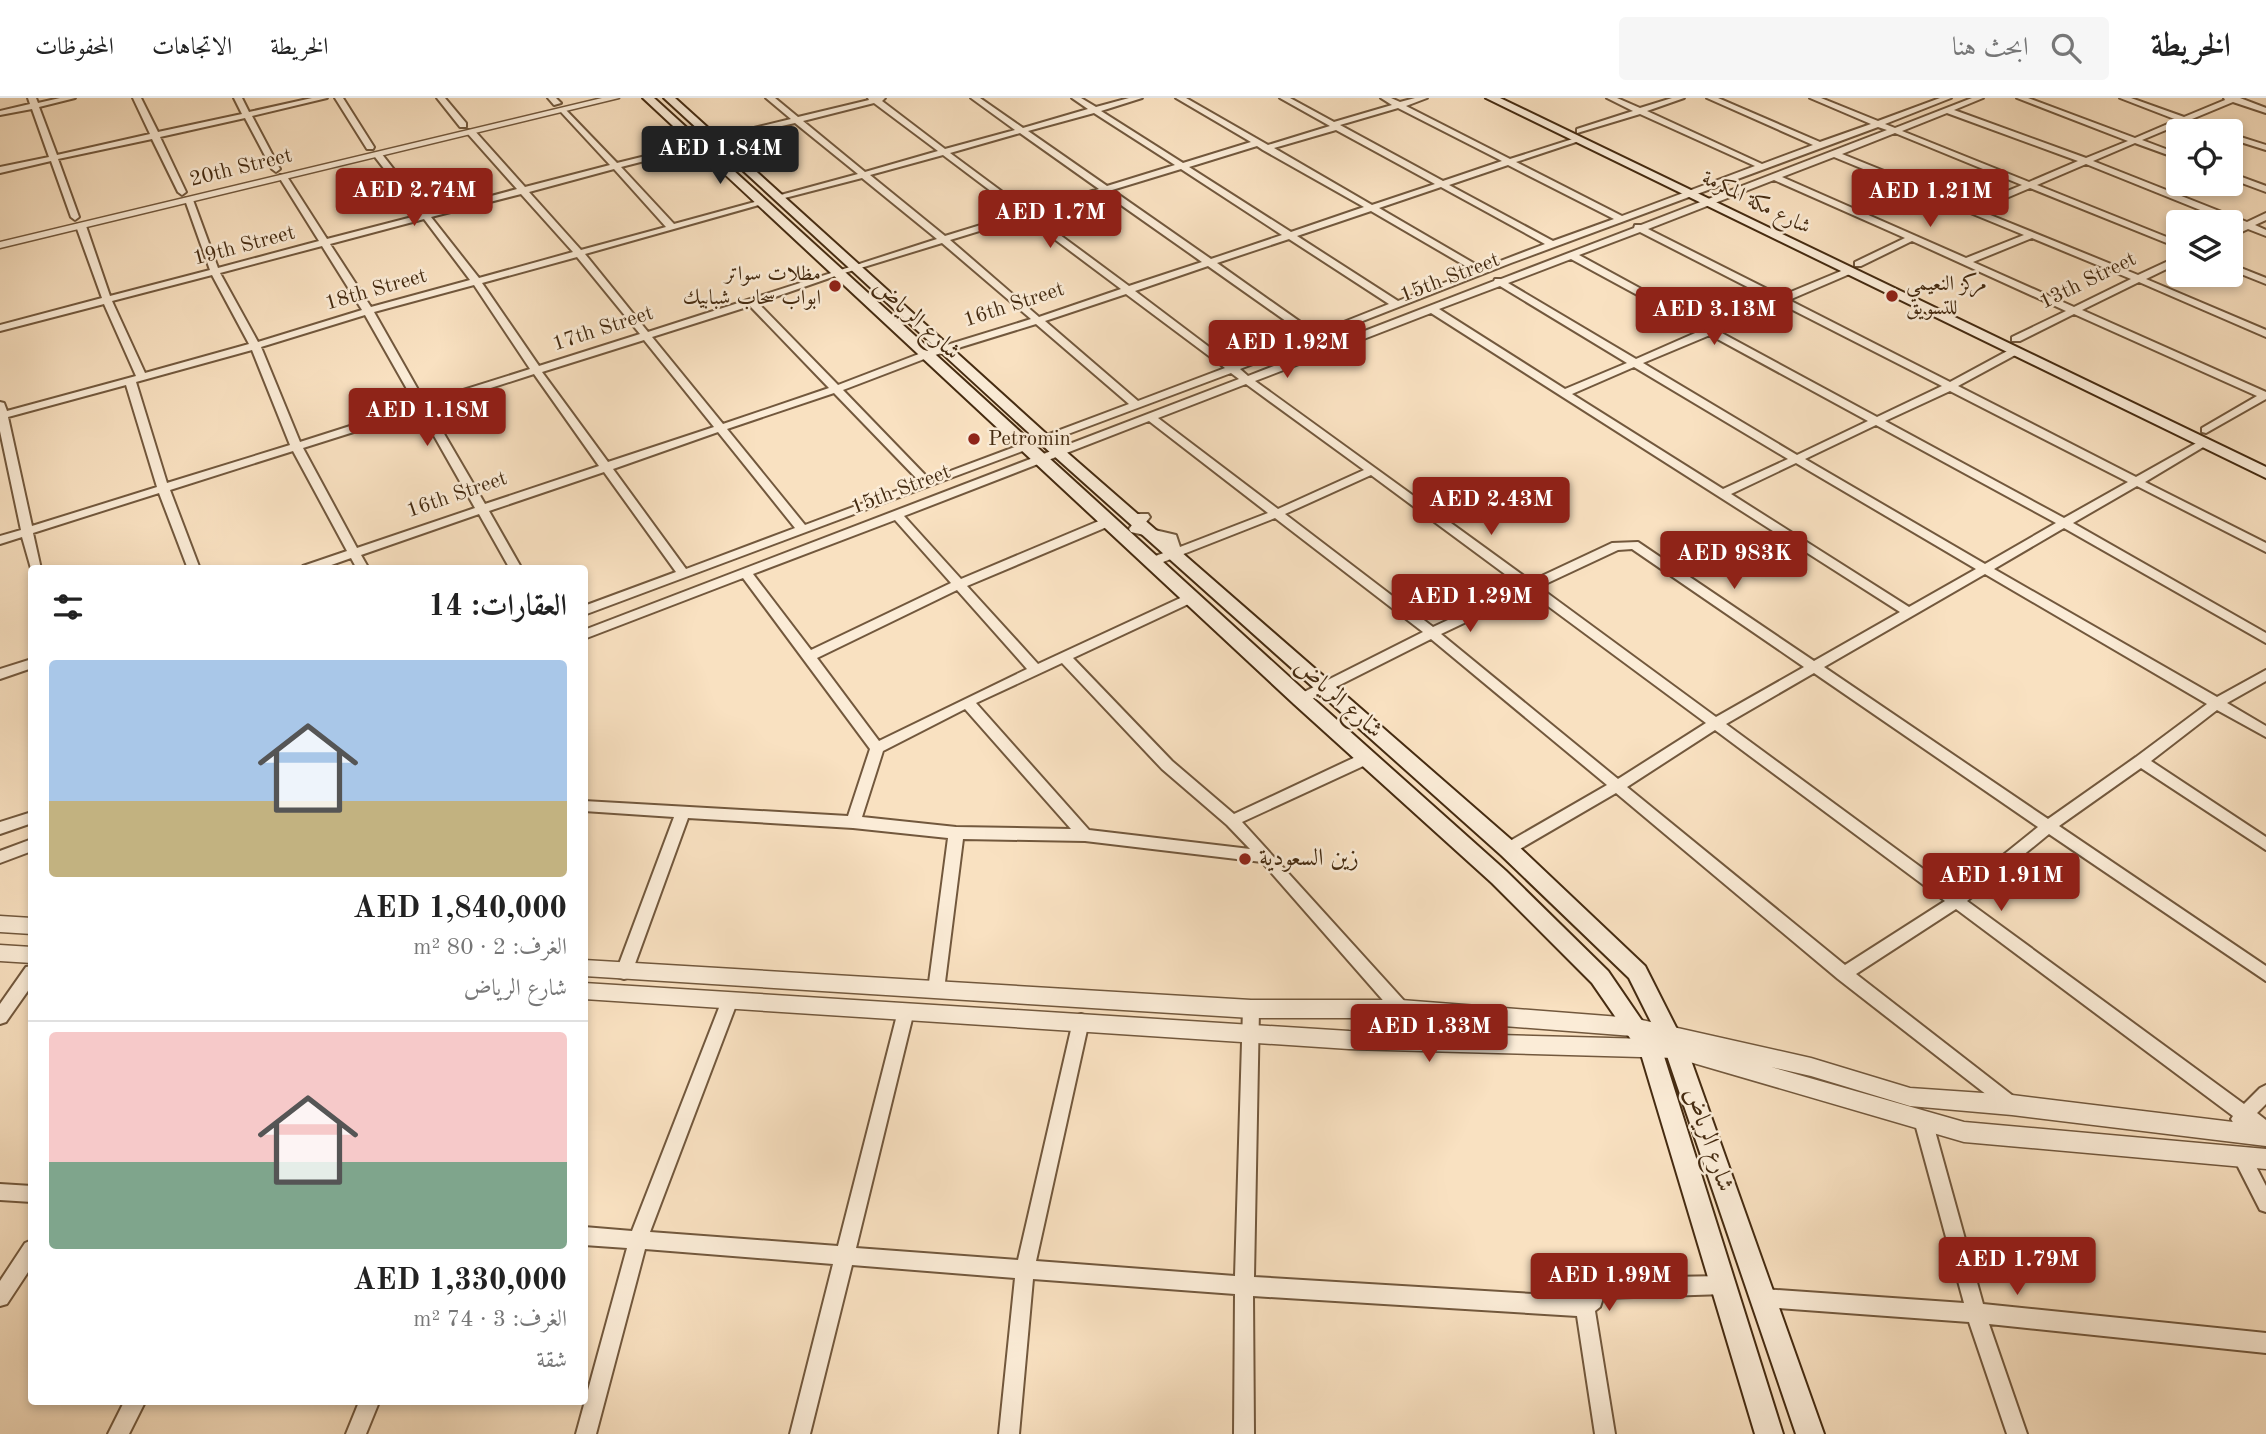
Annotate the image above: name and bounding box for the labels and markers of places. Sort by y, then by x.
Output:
pin: AED 1.84M [640,126,800,186]
pin: AED 2.74M [334,169,494,228]
pin: AED 1.21M [1850,170,2010,229]
pin: AED 1.7M [978,190,1122,250]
place label: مظلات سواتر ابواب سحاب شبابيك [683,264,821,310]
place label: مركز النعيمي للتسويق [1906,272,1987,320]
marker: مظلات سواتر ابواب سحاب شبابيك [827,278,843,294]
pin: AED 3.13M [1634,288,1794,347]
marker: مركز النعيمي للتسويق [1884,288,1900,304]
pin: AED 1.92M [1207,320,1367,380]
pin: AED 1.18M [347,388,507,448]
place label: Petromin [988,429,1071,450]
marker: Petromin [966,431,982,447]
pin: AED 2.43M [1411,478,1571,537]
pin: AED 983K [1662,532,1806,591]
pin: AED 1.29M [1390,574,1550,634]
place label: زين السعودية [1259,847,1359,872]
marker: زين السعودية [1237,851,1253,867]
pin: AED 1.91M [1921,854,2081,913]
pin: AED 1.33M [1349,1004,1509,1064]
pin: AED 1.79M [1937,1238,2097,1297]
pin: AED 1.99M [1529,1254,1689,1313]

